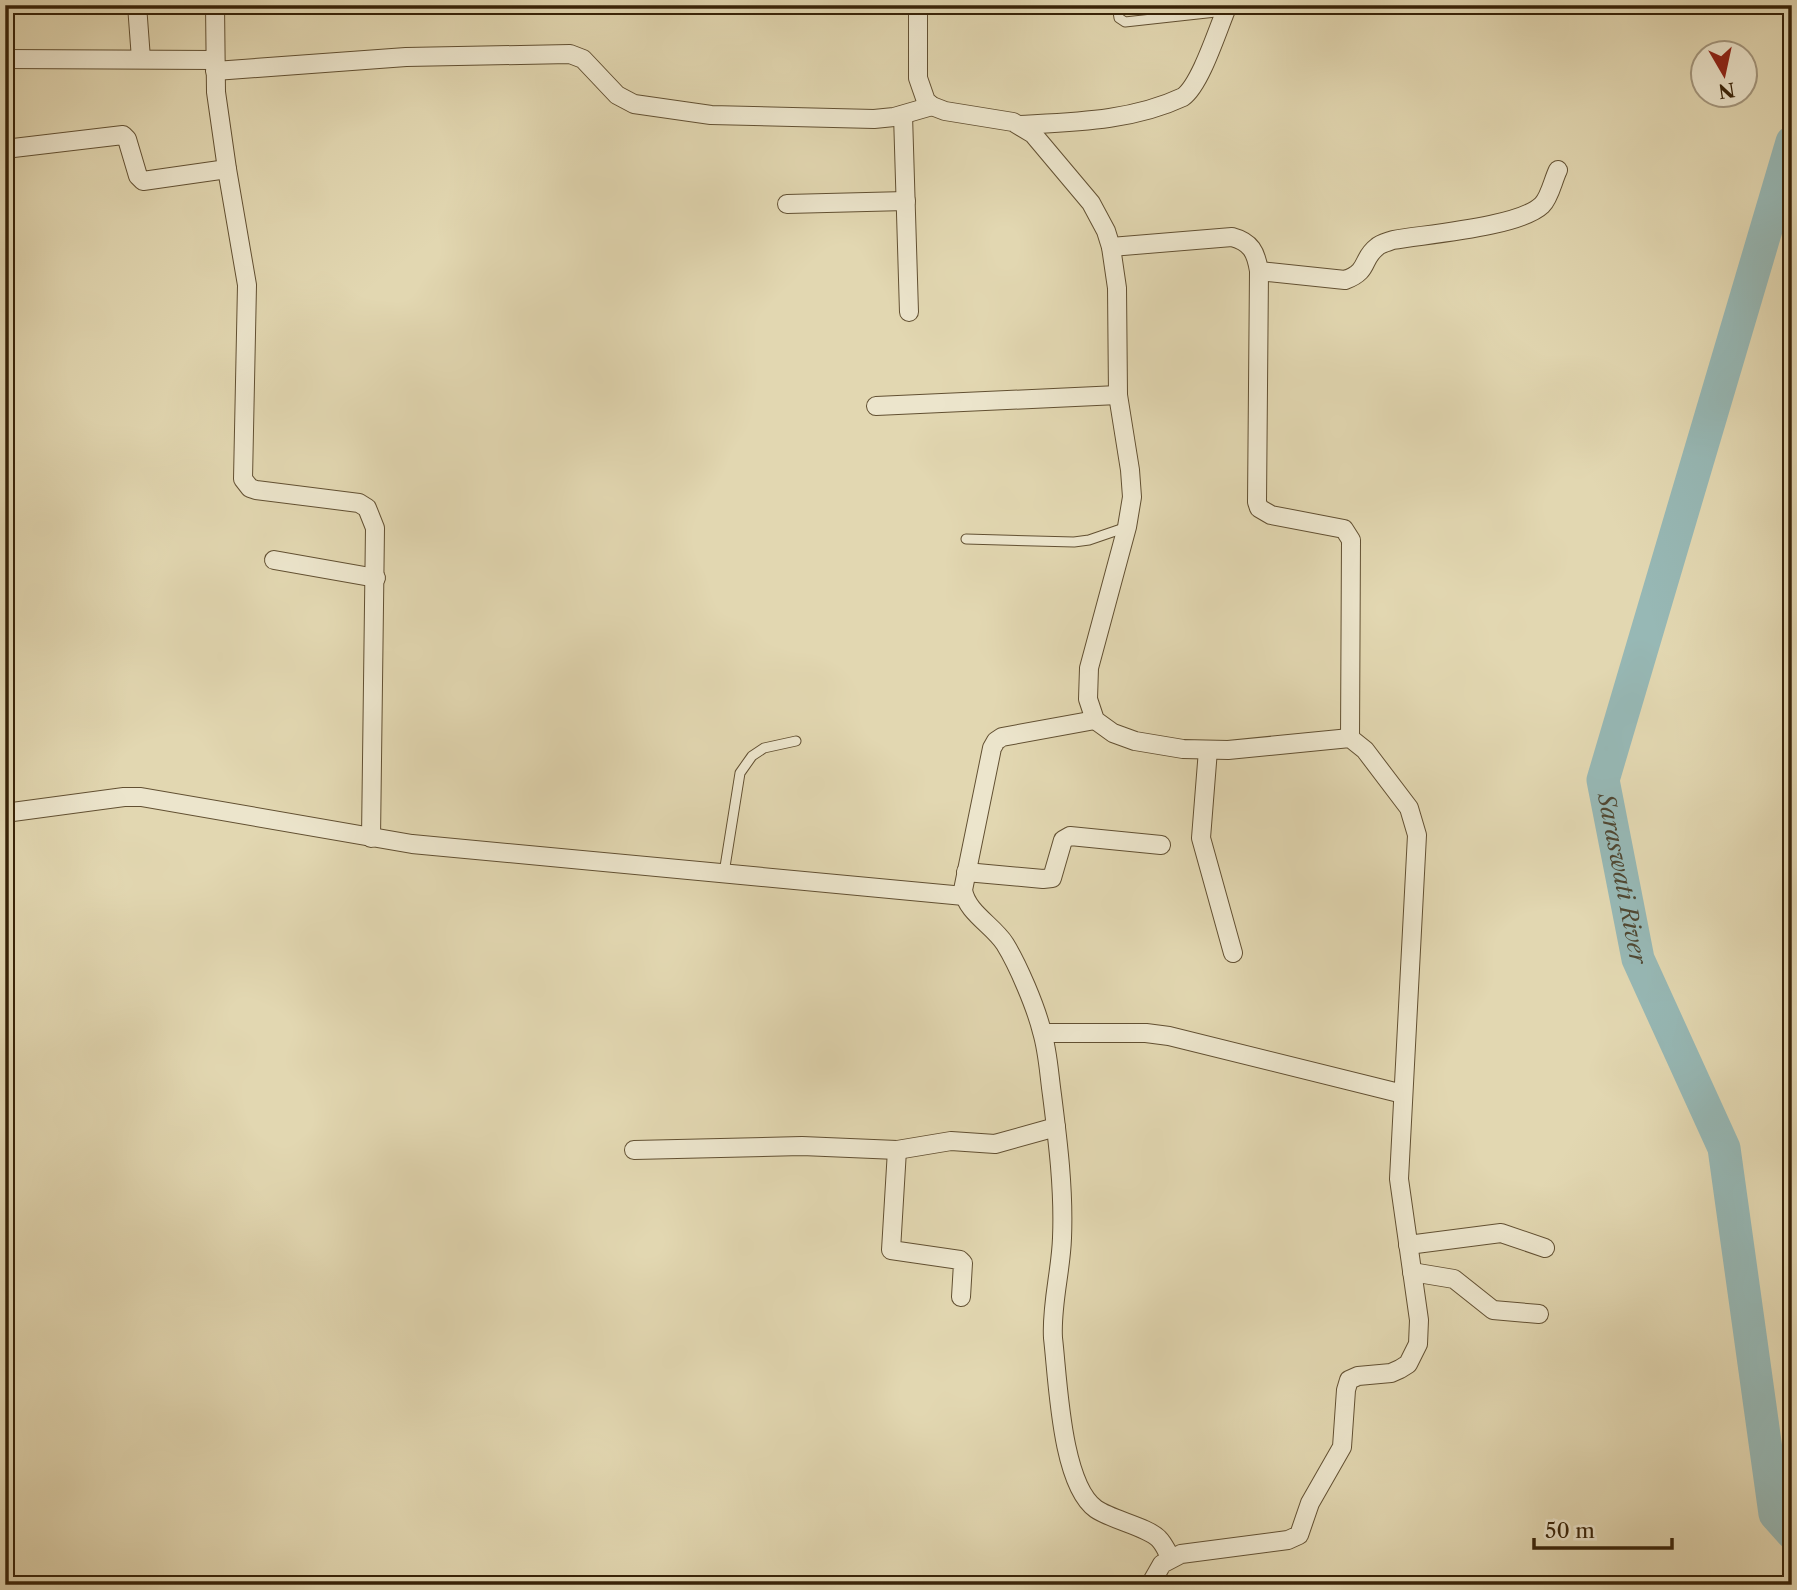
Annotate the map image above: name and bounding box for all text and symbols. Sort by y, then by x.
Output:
north arrow [1688,38,1758,108]
text: N [1717,78,1737,103]
water label: Saraswati River [1592,789,1653,968]
scale bar [1534,1506,1673,1550]
text: 50 m [1545,1518,1595,1543]

